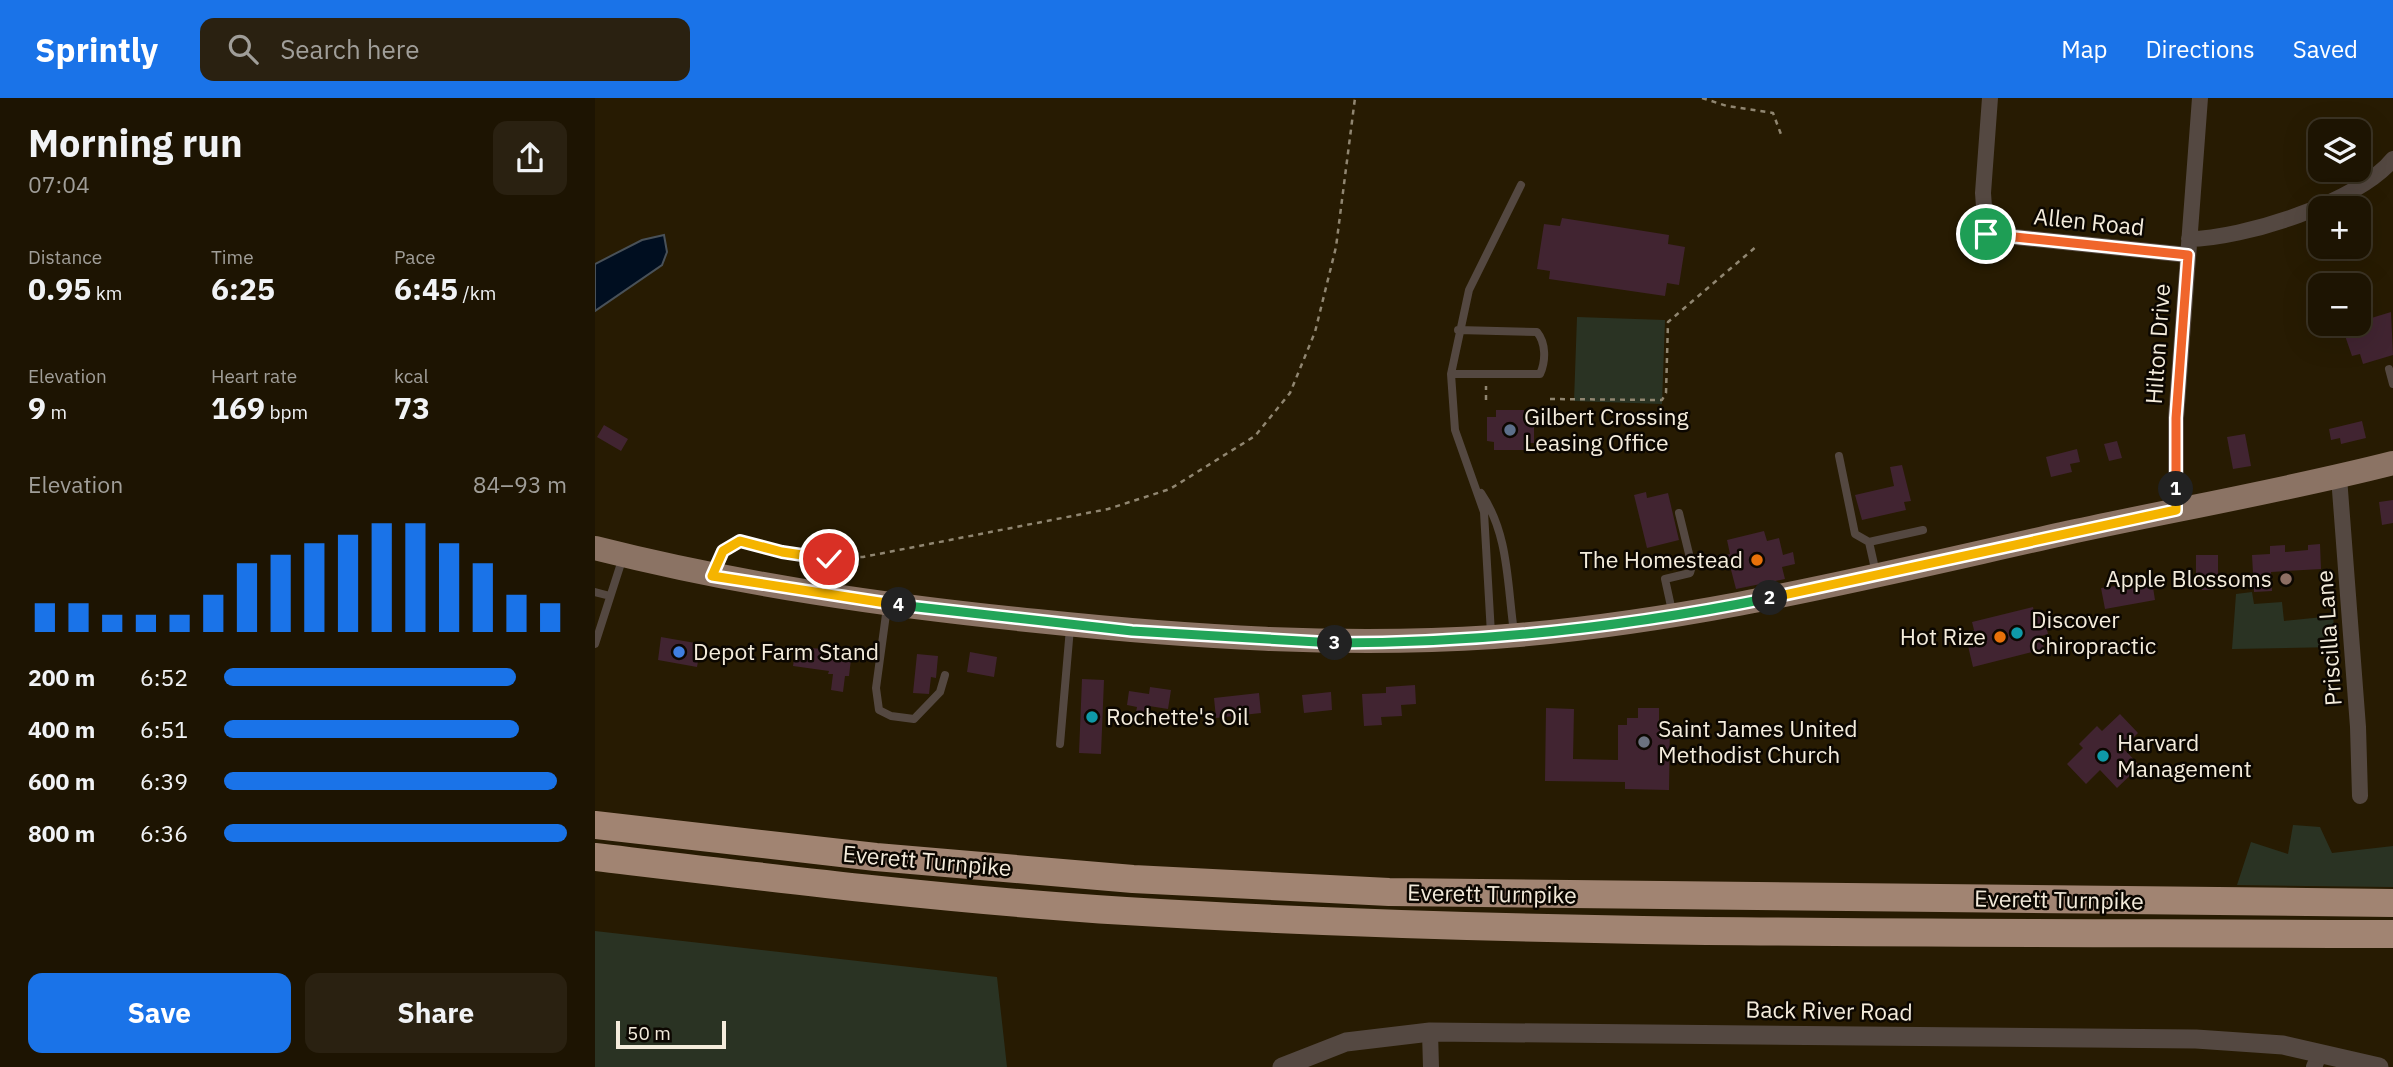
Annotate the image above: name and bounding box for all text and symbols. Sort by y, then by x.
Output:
search box [200,18,690,81]
text: Sprintly [35,28,158,71]
icon: search [224,30,262,68]
text: Search here [280,32,420,66]
text: Map [2061,33,2107,65]
text: Directions [2145,33,2255,65]
text: Saved [2293,33,2358,65]
text: Morning run [28,118,243,167]
map controls [2308,119,2371,336]
button: layers [2308,119,2371,182]
button: share [493,121,567,195]
text: 07:04 [28,169,90,199]
button: + [2308,196,2371,259]
street label: Allen Road [2032,200,2146,242]
pin [1956,204,2016,264]
icon: arrive [1967,215,2005,253]
text: Distance [28,245,102,269]
text: Time [211,245,254,269]
text: Pace [394,245,435,269]
text: 0.95 [28,269,91,308]
text: 6:25 [211,269,275,308]
text: 6:45 [394,269,458,308]
button: − [2308,273,2371,336]
text: km [91,281,122,305]
text: /km [458,281,496,305]
street label: Hilton Drive [2138,283,2176,405]
text: Elevation [28,364,107,388]
text: Heart rate [211,364,297,388]
text: kcal [394,364,429,388]
text: 9 [28,388,46,427]
text: 169 [211,388,265,427]
text: 73 [394,388,430,427]
text: m [46,400,67,424]
text: bpm [265,400,308,424]
place label: Gilbert Crossing Leasing Office [1524,401,1689,457]
marker: Gilbert Crossing Leasing Office [1502,422,1518,438]
text: Elevation [28,469,123,499]
text: 84–93 m [473,469,567,499]
pin: 1 [2159,472,2193,506]
text: 1 [2170,476,2181,500]
pin [799,529,859,589]
icon: check [810,540,848,578]
place label: The Homestead [1580,544,1743,574]
marker: The Homestead [1749,552,1765,568]
place label: Apple Blossoms [2106,563,2272,593]
street label: Priscilla Lane [2308,569,2348,707]
marker: Apple Blossoms [2278,571,2294,587]
pin: 2 [1753,580,1787,616]
text: 2 [1764,585,1775,609]
pin: 4 [881,588,917,622]
text: 4 [893,592,904,616]
place label: Discover Chiropractic [2031,604,2156,660]
place label: Hot Rize [1900,621,1986,651]
marker: Discover Chiropractic [2009,625,2025,641]
pin: 3 [1317,626,1353,660]
marker: Hot Rize [1992,629,2008,645]
text: 3 [1329,630,1340,654]
place label: Depot Farm Stand [693,636,879,666]
marker: Depot Farm Stand [671,644,687,660]
text: 200 m [28,662,95,692]
text: 6:52 [140,662,188,692]
place label: Rochette's Oil [1106,701,1249,731]
marker: Rochette's Oil [1084,709,1100,725]
place label: Saint James United Methodist Church [1658,713,1858,769]
text: 400 m [28,714,95,744]
text: 6:51 [140,714,188,744]
place label: Harvard Management [2117,727,2252,783]
marker: Saint James United Methodist Church [1636,734,1652,750]
marker: Harvard Management [2095,748,2111,764]
text: 600 m [28,766,95,796]
text: 6:39 [140,766,188,796]
text: 800 m [28,818,95,848]
text: 6:36 [140,818,188,848]
street label: Everett Turnpike [841,838,1013,882]
street label: Everett Turnpike [1407,877,1577,909]
street label: Everett Turnpike [1974,883,2144,915]
button: Save [28,973,291,1053]
button: Share [305,973,567,1053]
street label: Back River Road [1745,994,1913,1026]
scale bar [616,1018,726,1050]
text: 50 m [627,1021,671,1045]

